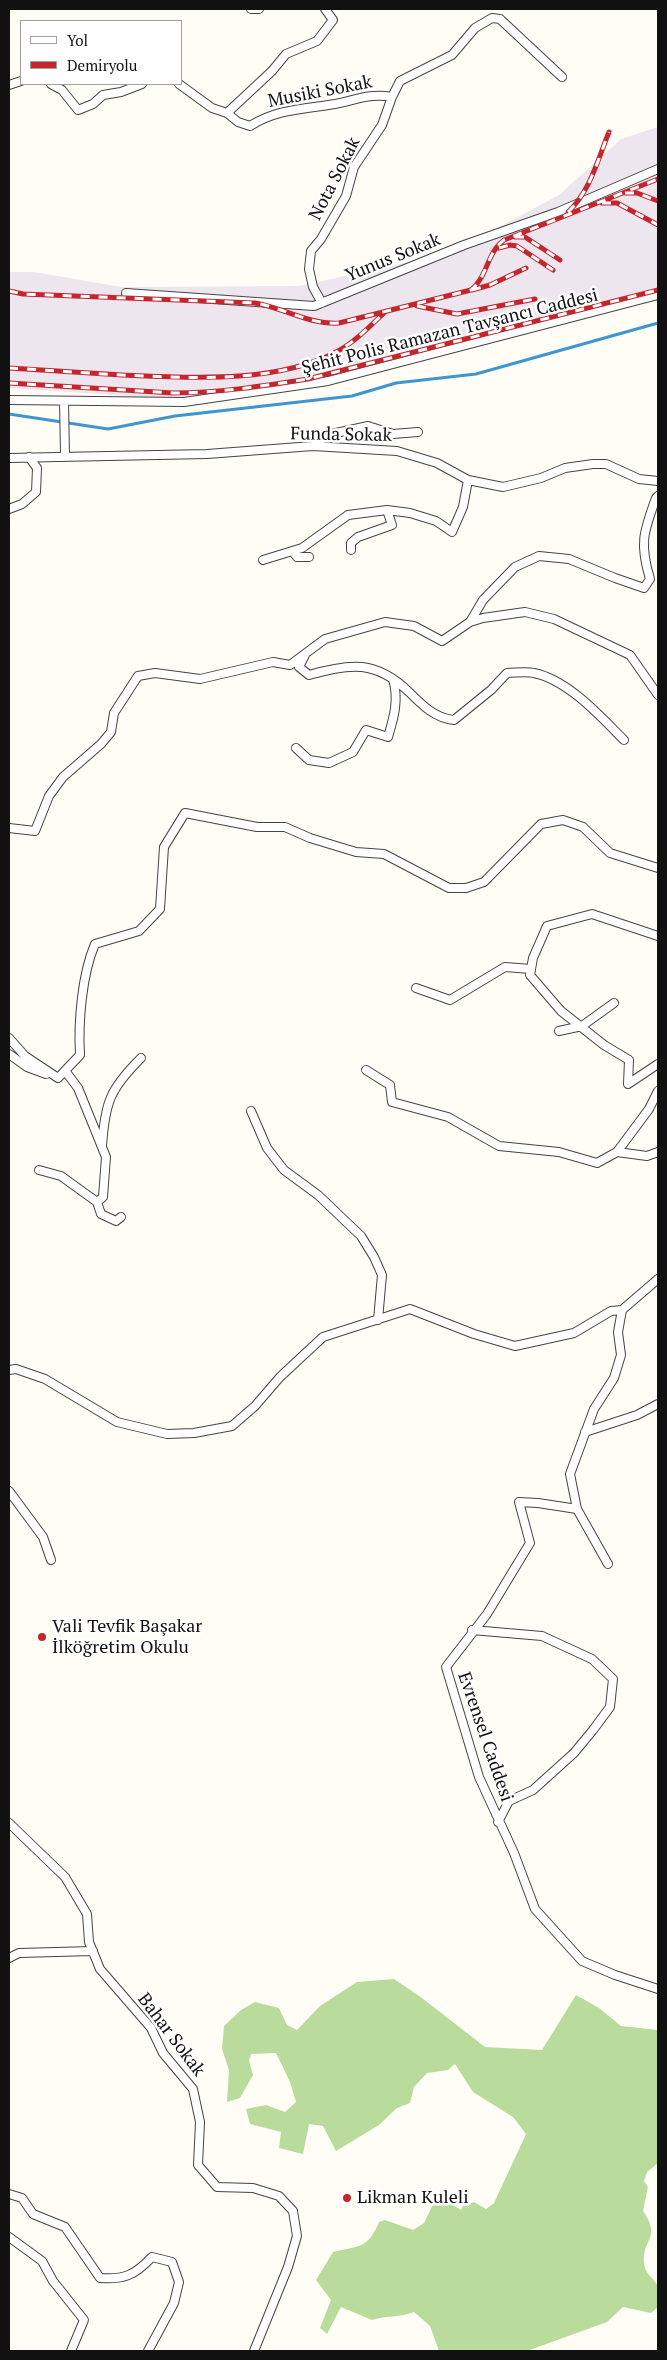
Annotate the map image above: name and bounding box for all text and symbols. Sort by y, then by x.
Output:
legend [20,20,182,85]
text: Yol [67,30,88,50]
text: Demiryolu [67,55,137,75]
street label: Musiki Sokak [266,71,374,113]
street label: Nota Sokak [305,134,365,224]
street label: Yunus Sokak [342,229,444,287]
street label: Şehit Polis Ramazan Tavşancı Caddesi [299,285,601,379]
street label: Funda Sokak [290,423,392,447]
place label: Vali Tevfik Başakar İlköğretim Okulu [52,1616,202,1658]
marker: Vali Tevfik Başakar İlköğretim Okulu [36,1631,48,1643]
street label: Evrensel Caddesi [453,1669,517,1805]
street label: Bahar Sokak [133,1989,209,2081]
place label: Likman Kuleli [357,2187,469,2209]
marker: Likman Kuleli [341,2192,353,2204]

